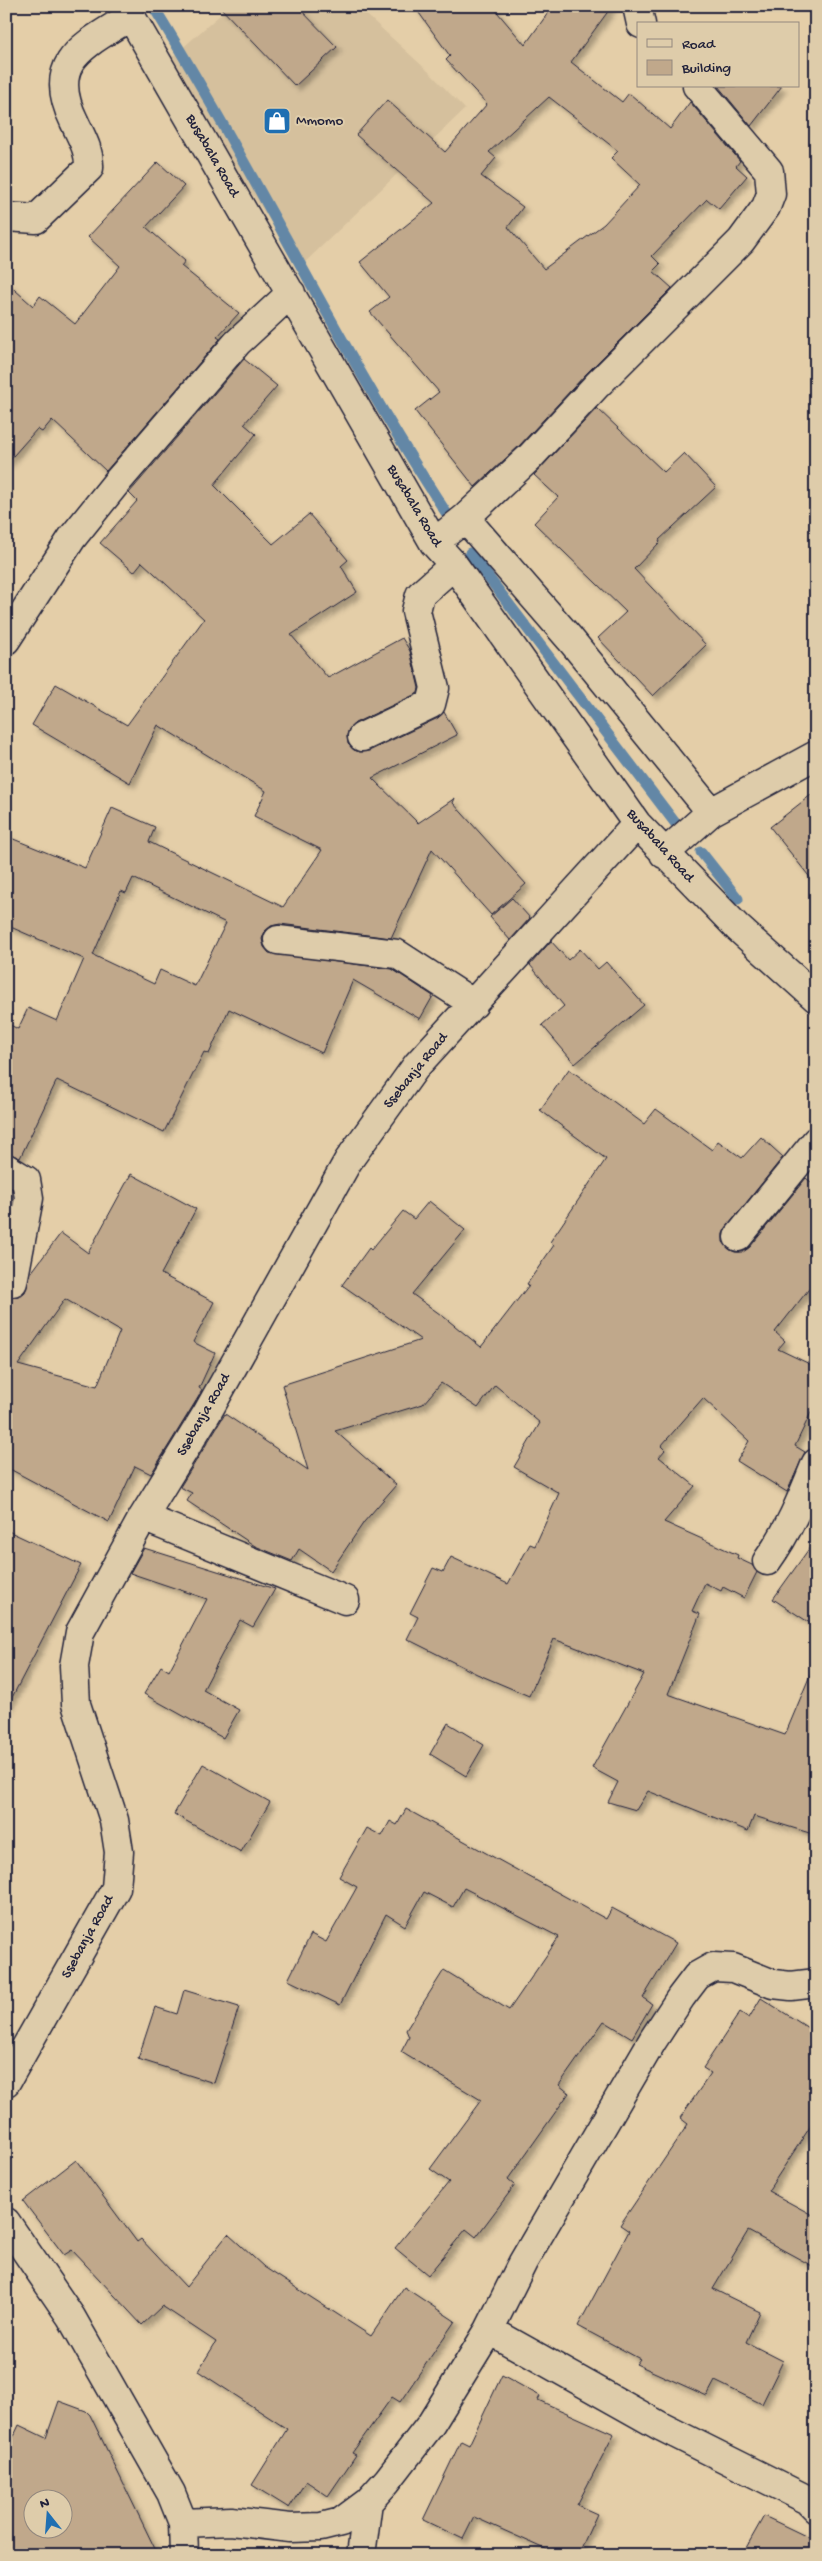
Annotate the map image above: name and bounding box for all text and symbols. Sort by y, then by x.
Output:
legend [637,22,800,88]
text: Road [682,36,716,54]
text: Building [681,60,731,78]
shop icon: Mmomo [262,106,292,136]
street label: Busabala Road [181,110,244,202]
place label: Mmomo [296,112,343,130]
street label: Busabala Road [382,461,446,551]
street label: Busabala Road [622,805,699,887]
street label: Ssebanja Road [380,1028,453,1113]
street label: Ssebanja Road [173,1369,236,1460]
street label: Ssebanja Road [58,1891,119,1982]
north arrow [22,2488,72,2538]
text: N [38,2494,52,2513]

